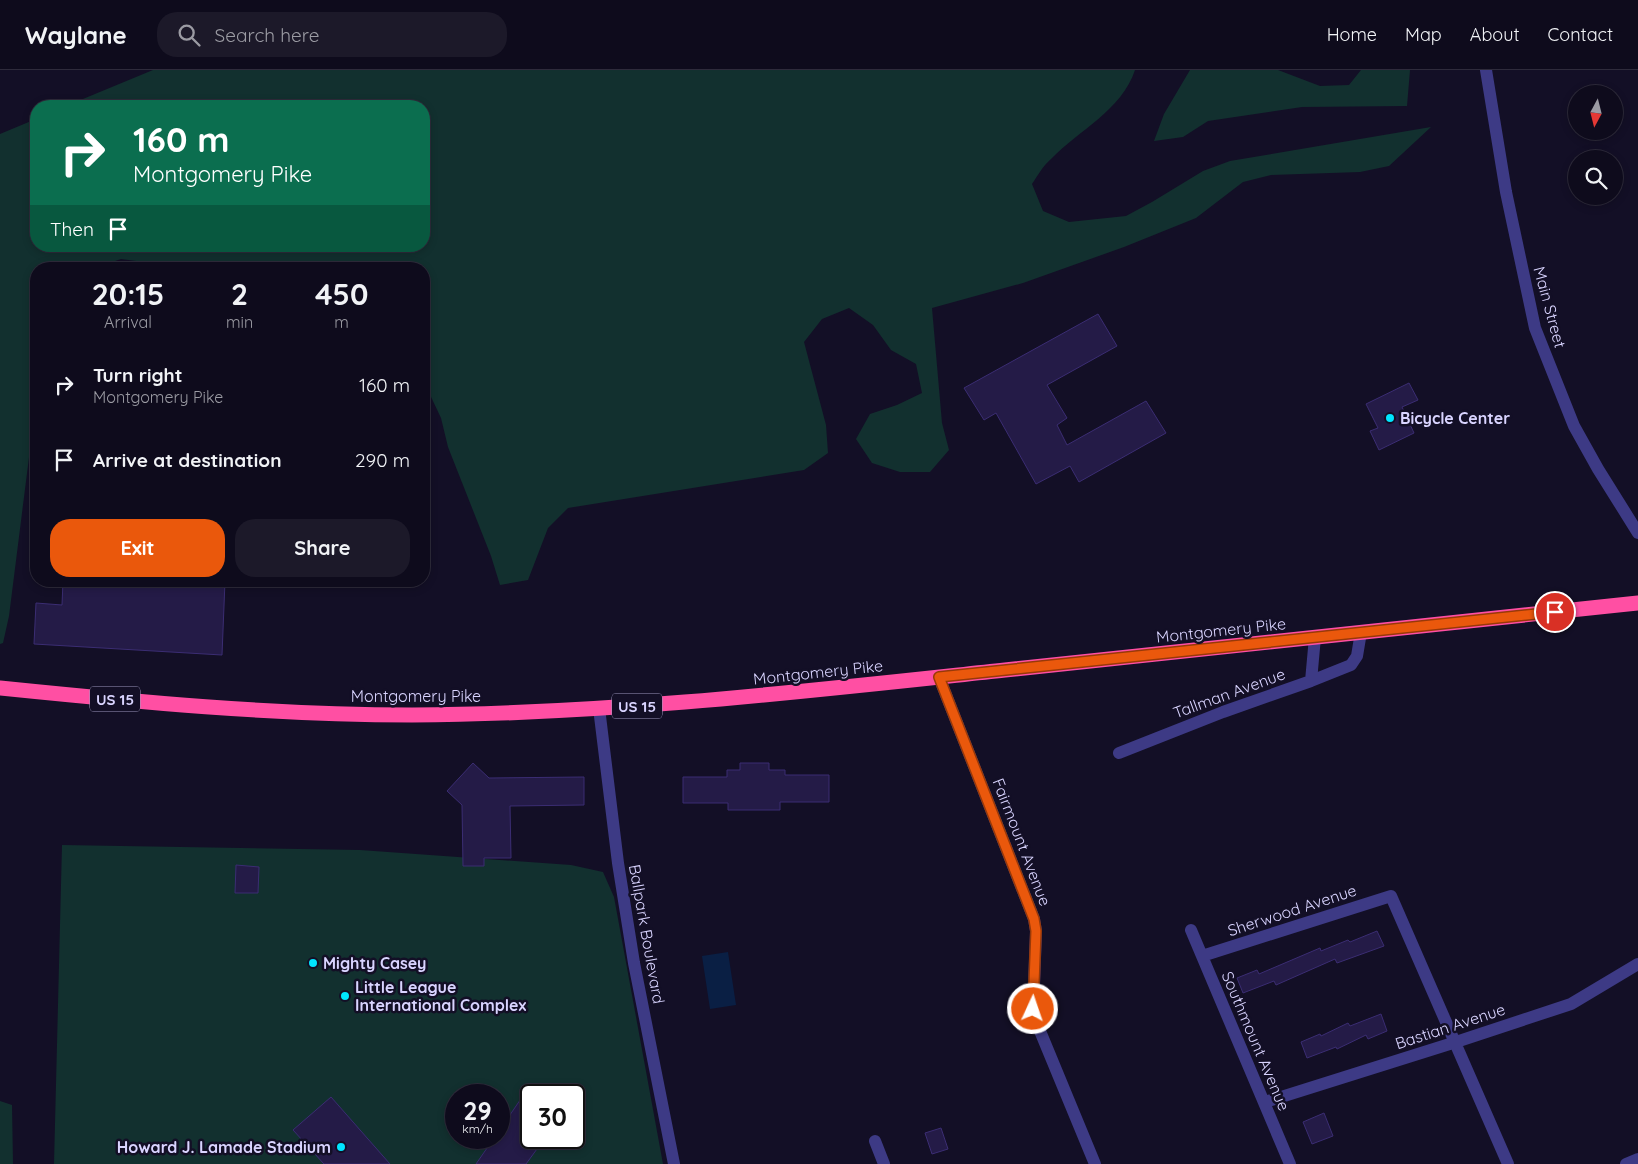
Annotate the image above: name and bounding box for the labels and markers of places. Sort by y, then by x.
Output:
place label: Bicycle Center [1400,408,1510,428]
marker: Bicycle Center [1384,412,1396,424]
pin [1534,591,1576,633]
place label: Mighty Casey [323,953,426,973]
marker: Mighty Casey [307,957,319,969]
place label: Little League International Complex [355,977,526,1015]
marker: Little League International Complex [339,990,351,1002]
place label: Howard J. Lamade Stadium [117,1137,331,1157]
marker: Howard J. Lamade Stadium [335,1141,347,1153]

